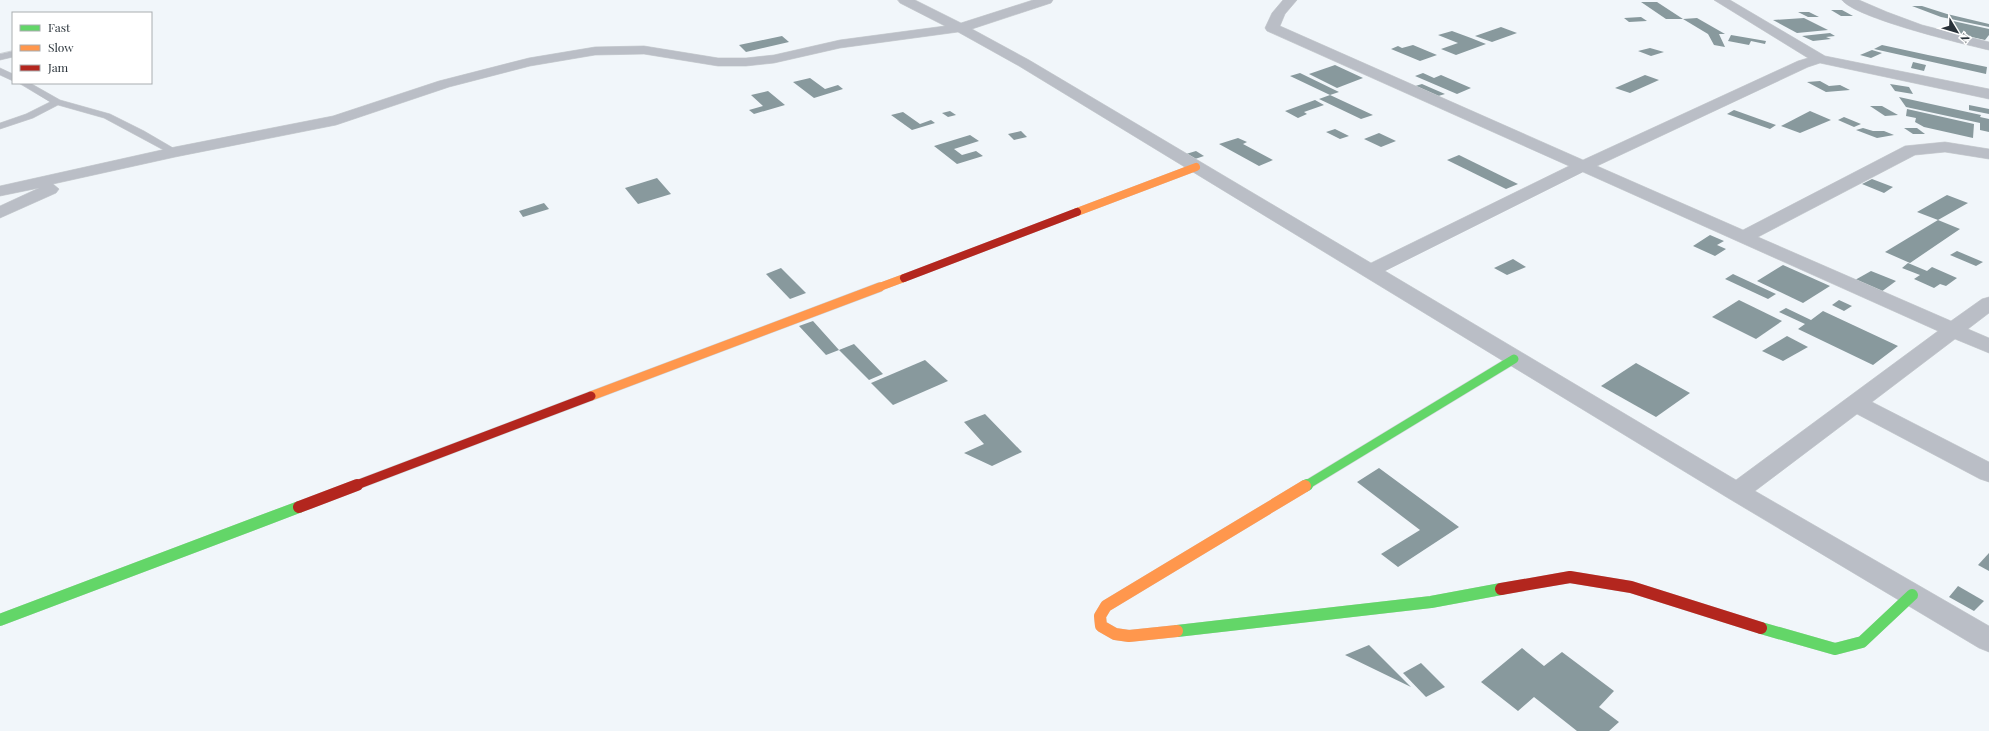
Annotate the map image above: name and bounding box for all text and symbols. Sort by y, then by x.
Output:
legend [12,12,152,84]
north arrow [1937,12,1977,52]
text: Fast [48,19,71,35]
text: N [1957,31,1974,46]
text: Slow [48,39,74,55]
text: Jam [47,59,69,75]

